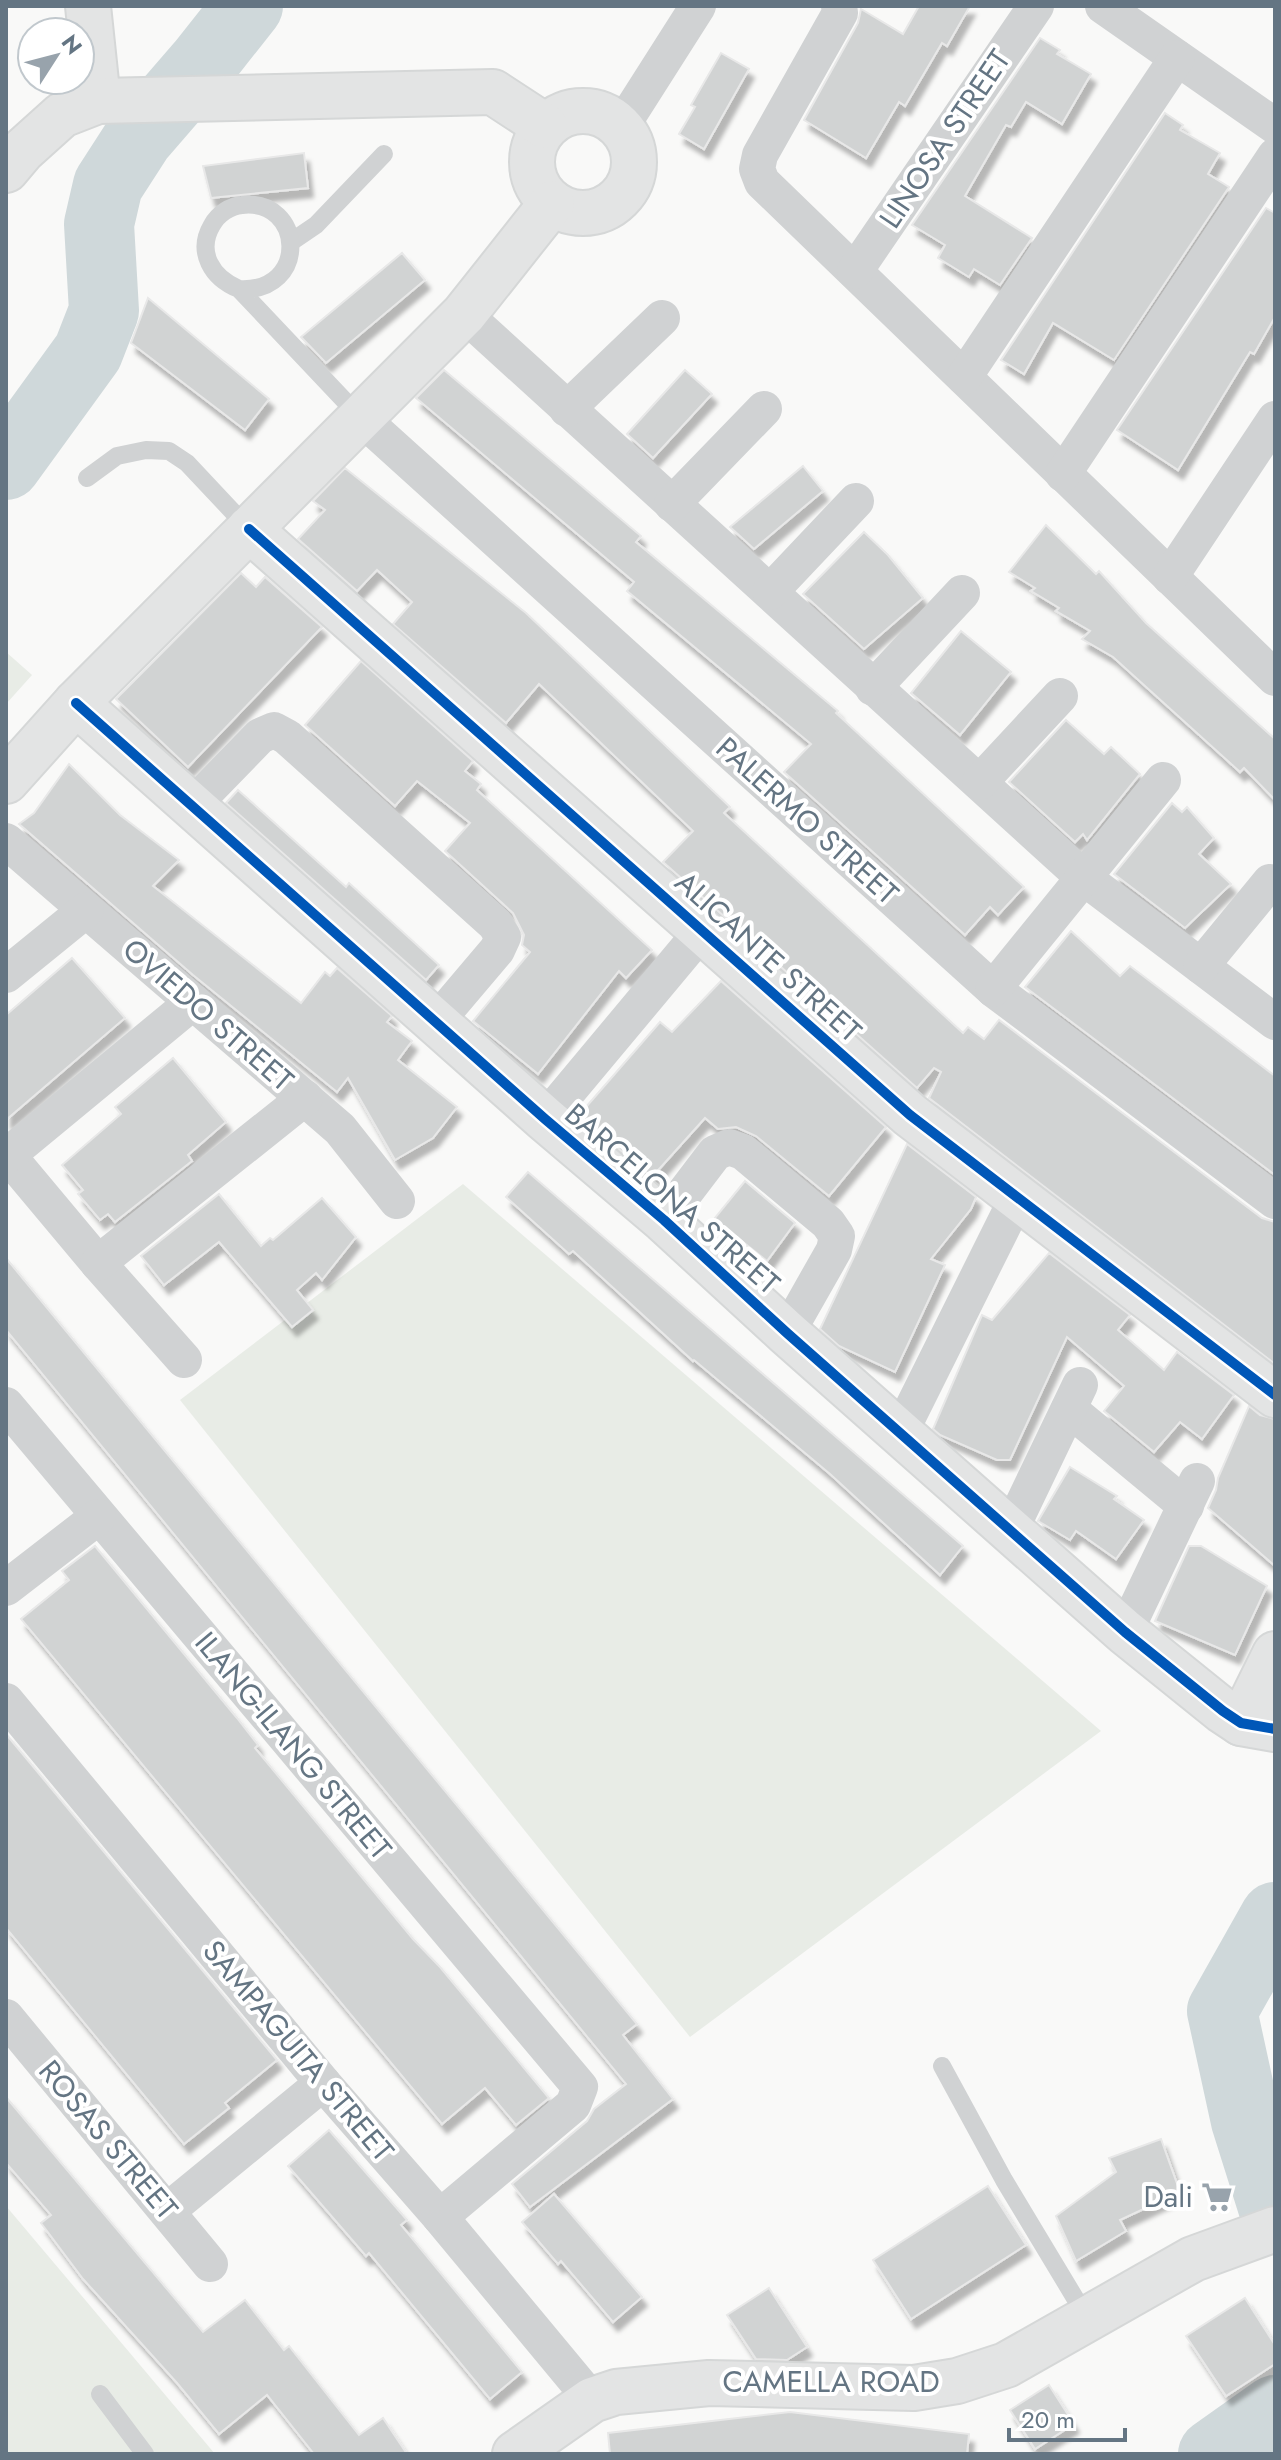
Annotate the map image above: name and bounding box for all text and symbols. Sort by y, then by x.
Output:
north arrow [16,16,96,96]
text: N [54,28,90,61]
street label: LINOSA STREET [869,41,1020,237]
street label: PALERMO STREET [707,727,908,914]
street label: ALICANTE STREET [666,861,871,1052]
street label: OVIEDO STREET [114,928,303,1101]
street label: BARCELONA STREET [555,1093,789,1304]
street label: ILANG-ILANG STREET [185,1622,402,1869]
street label: SAMPAGUITA STREET [193,1931,404,2171]
street label: ROSAS STREET [29,2051,188,2229]
place label: Dali [1143,2175,1193,2218]
supermarket icon: Dali [1200,2180,1234,2214]
street label: CAMELLA ROAD [722,2360,940,2403]
scale bar [1009,2392,1125,2442]
text: 20 m [1021,2402,1075,2437]

